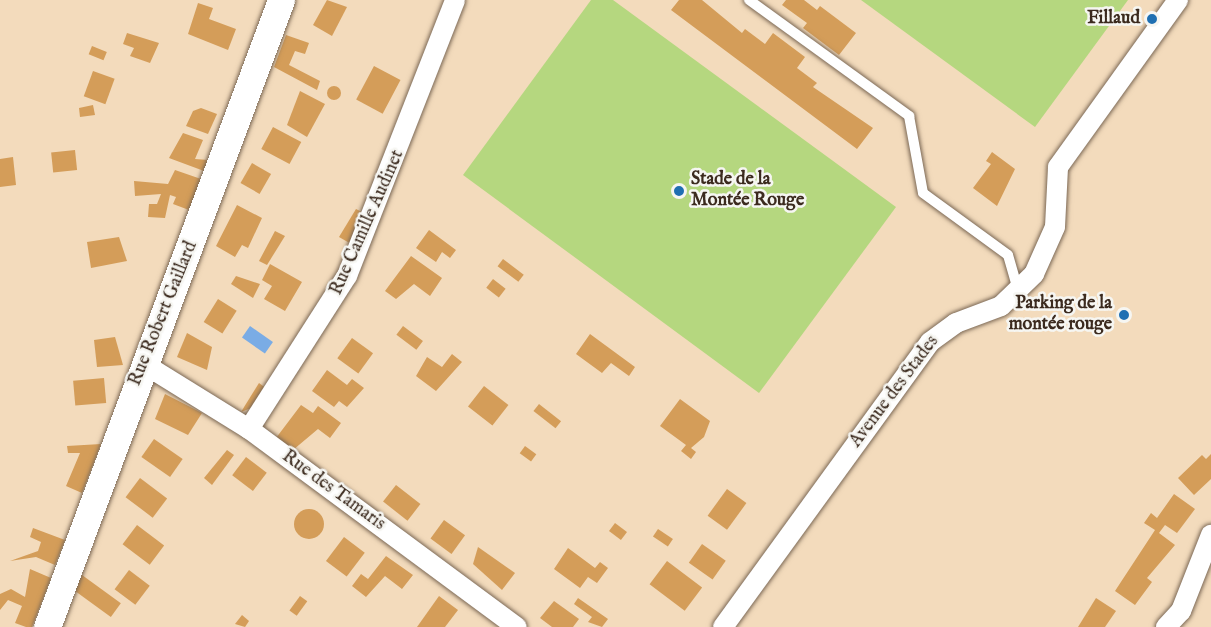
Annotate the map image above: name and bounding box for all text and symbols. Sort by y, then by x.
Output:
place label: Fillaud [1087,8,1140,30]
marker: Fillaud [1145,12,1159,26]
street label: Rue Camille Audinet [326,147,410,299]
place label: Stade de la Montée Rouge [691,170,804,213]
marker: Stade de la Montée Rouge [672,184,686,198]
street label: Rue Robert Gaillard [125,239,203,389]
place label: Parking de la montée rouge [1009,294,1112,336]
marker: Parking de la montée rouge [1117,308,1131,322]
street label: Avenue des Stades [846,332,944,452]
street label: Rue des Tamaris [277,446,389,536]

